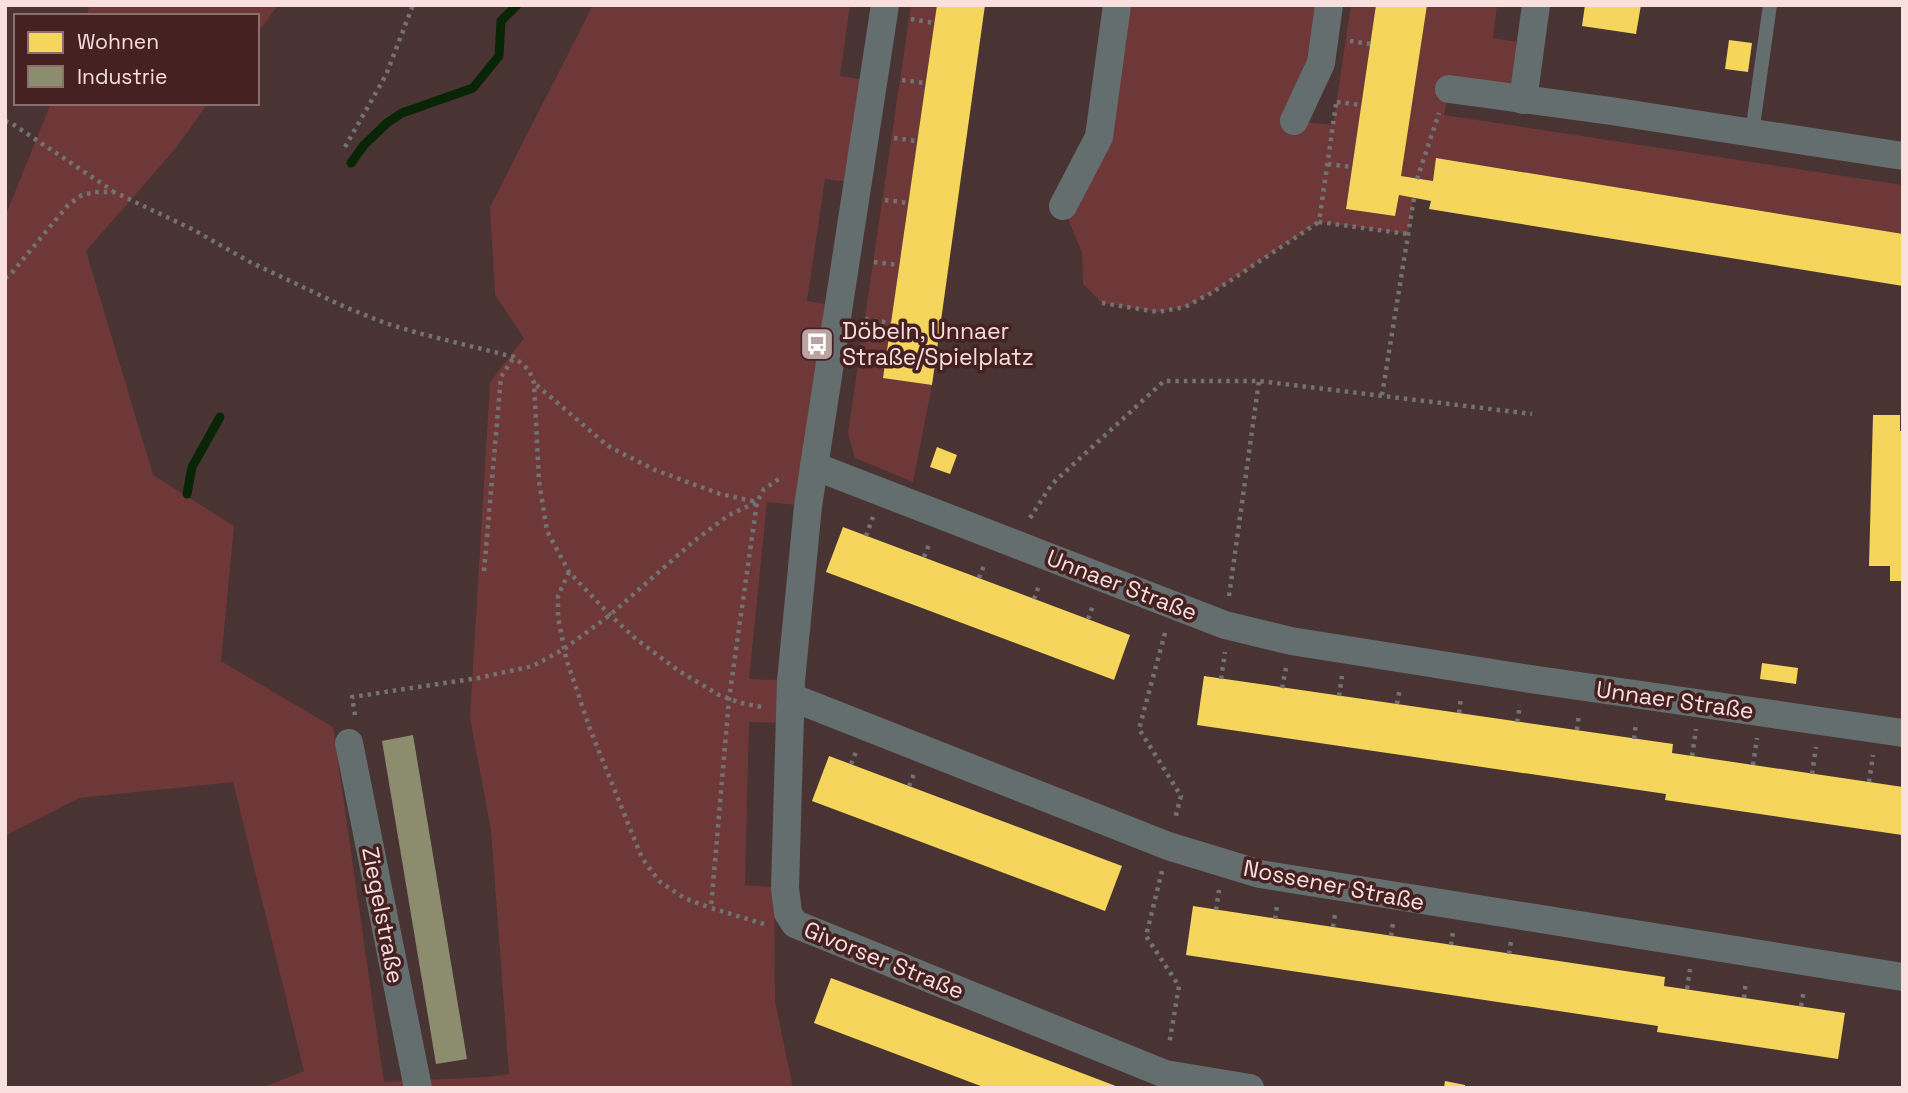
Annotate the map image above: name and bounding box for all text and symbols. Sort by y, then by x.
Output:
legend [14,14,259,105]
text: Wohnen [77,28,159,55]
text: Industrie [77,63,167,90]
place label: Döbeln, Unnaer Straße/Spielplatz [842,316,1034,372]
bus stop icon: Döbeln, Unnaer Straße/Spielplatz [798,325,836,363]
street label: Unnaer Straße [1042,543,1202,627]
street label: Unnaer Straße [1594,674,1756,726]
street label: Ziegelstraße [355,844,411,986]
street label: Nossener Straße [1241,853,1427,917]
street label: Givorser Straße [800,914,968,1006]

